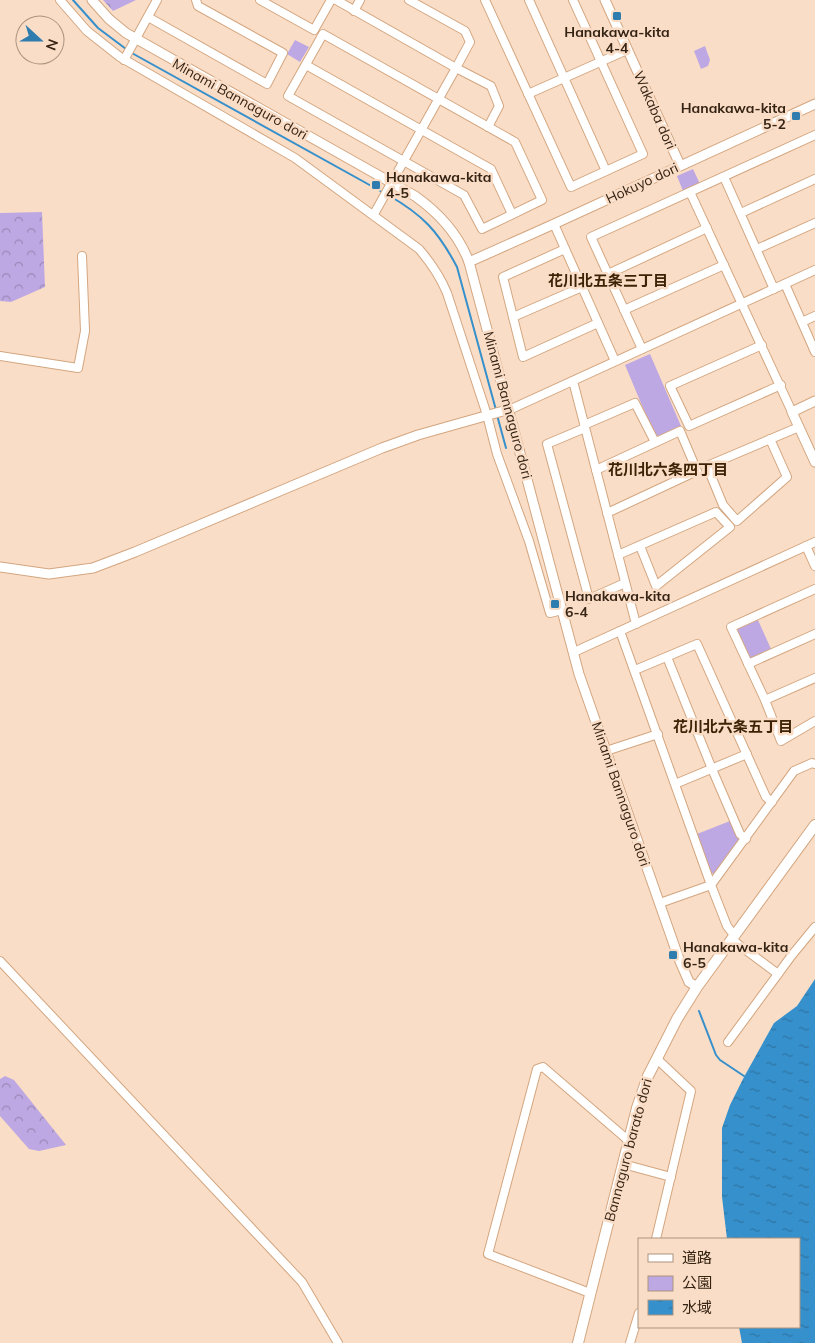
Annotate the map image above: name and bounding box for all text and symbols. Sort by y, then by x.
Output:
marker: Hanakawa-kita 4-4 [611,10,623,22]
north arrow [15,15,65,65]
place label: Hanakawa-kita 4-4 [564,23,670,57]
text: N [42,36,62,53]
street label: Minami Bannaguro dori [169,54,311,144]
street label: Wakaba dori [630,68,680,152]
place label: Hanakawa-kita 5-2 [681,99,786,133]
marker: Hanakawa-kita 5-2 [790,110,802,122]
street label: Hokuyo dori [603,158,681,208]
place label: Hanakawa-kita 4-5 [386,168,491,202]
marker: Hanakawa-kita 4-5 [370,179,382,191]
district label: 花川北五条三丁目 [548,271,668,290]
street label: Minami Bannaguro dori [480,329,536,481]
district label: 花川北六条四丁目 [608,460,728,479]
place label: Hanakawa-kita 6-4 [565,587,670,621]
marker: Hanakawa-kita 6-4 [549,598,561,610]
district label: 花川北六条五丁目 [673,717,793,736]
street label: Minami Bannaguro dori [588,719,654,869]
place label: Hanakawa-kita 6-5 [683,938,788,972]
marker: Hanakawa-kita 6-5 [667,949,679,961]
street label: Bannaguro barato dori [600,1076,656,1224]
legend [638,1238,800,1328]
text: 道路 [682,1248,712,1267]
text: 公園 [682,1273,712,1292]
text: 水域 [682,1298,712,1317]

